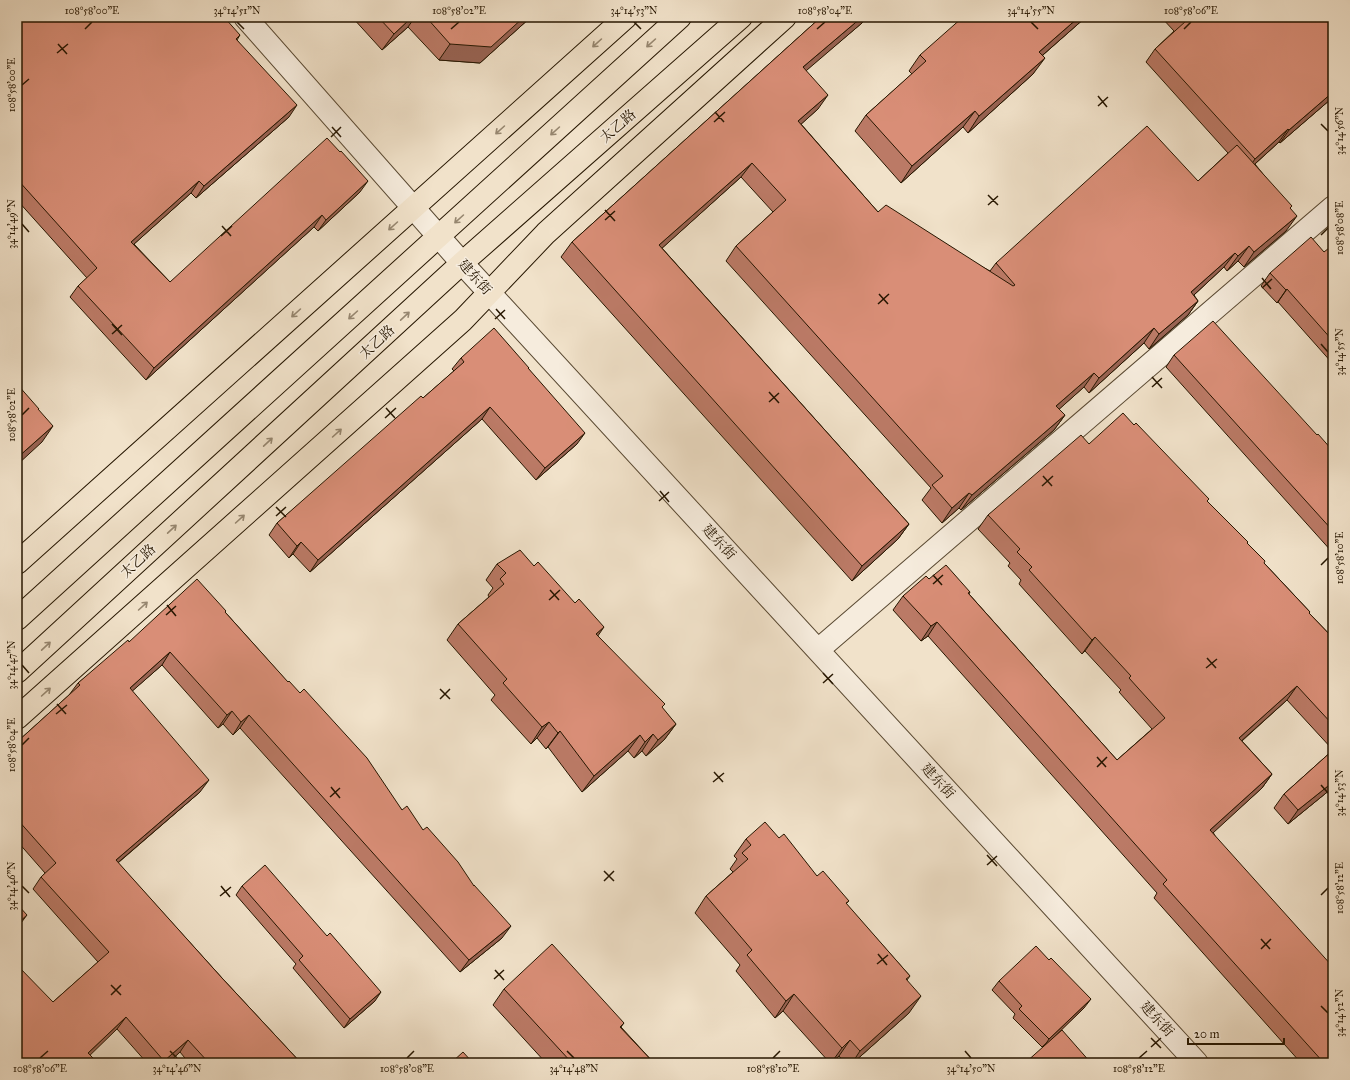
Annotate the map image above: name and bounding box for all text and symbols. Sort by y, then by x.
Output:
text: 108°58'00"E [65,5,119,17]
text: 34°14'51"N [214,5,261,17]
text: 108°58'02"E [432,5,486,17]
text: 34°14'53"N [611,5,658,17]
text: 108°58'04"E [798,5,852,17]
text: 34°14'55"N [1007,5,1055,17]
text: 108°58'06"E [1164,5,1218,17]
one-way arrow [592,38,602,47]
one-way arrow [646,39,657,48]
text: 108°58'00"E [6,58,18,112]
street label: 太乙路 [597,106,639,146]
text: 34°14'56"N [1334,106,1346,155]
one-way arrow [495,125,505,135]
one-way arrow [551,126,561,135]
text: 34°14'49"N [6,199,18,249]
text: 108°58'08"E [1334,201,1346,255]
one-way arrow [454,214,464,223]
one-way arrow [388,221,398,230]
street label: 建东街 [455,256,495,298]
one-way arrow [291,308,301,318]
one-way arrow [347,311,358,320]
one-way arrow [400,311,410,320]
street label: 太乙路 [356,321,398,363]
text: 34°14'55"N [1334,328,1346,376]
text: 108°58'02"E [6,388,18,442]
one-way arrow [332,428,343,437]
one-way arrow [263,437,273,446]
one-way arrow [235,514,245,524]
street label: 建东街 [698,521,740,563]
one-way arrow [167,525,178,534]
text: 108°58'10"E [1334,532,1346,584]
street label: 太乙路 [117,540,159,582]
one-way arrow [138,601,148,610]
text: 34°14'47"N [6,640,18,689]
one-way arrow [41,641,51,651]
one-way arrow [41,687,51,697]
text: 108°58'04"E [6,718,18,772]
street label: 建东街 [917,760,959,802]
text: 34°14'53"N [1334,769,1346,817]
text: 34°14'46"N [6,861,18,911]
text: 108°58'12"E [1334,862,1346,914]
text: 34°14'52"N [1334,989,1346,1037]
street label: 建东街 [1136,998,1178,1040]
scale bar [1188,1020,1284,1046]
text: 20 m [1194,1027,1220,1041]
text: 108°58'06"E [13,1063,67,1075]
text: 34°14'46"N [152,1063,202,1075]
text: 108°58'08"E [380,1063,434,1075]
text: 34°14'48"N [549,1063,599,1075]
text: 108°58'10"E [747,1063,799,1075]
text: 34°14'50"N [947,1063,996,1075]
text: 108°58'12"E [1113,1063,1165,1075]

